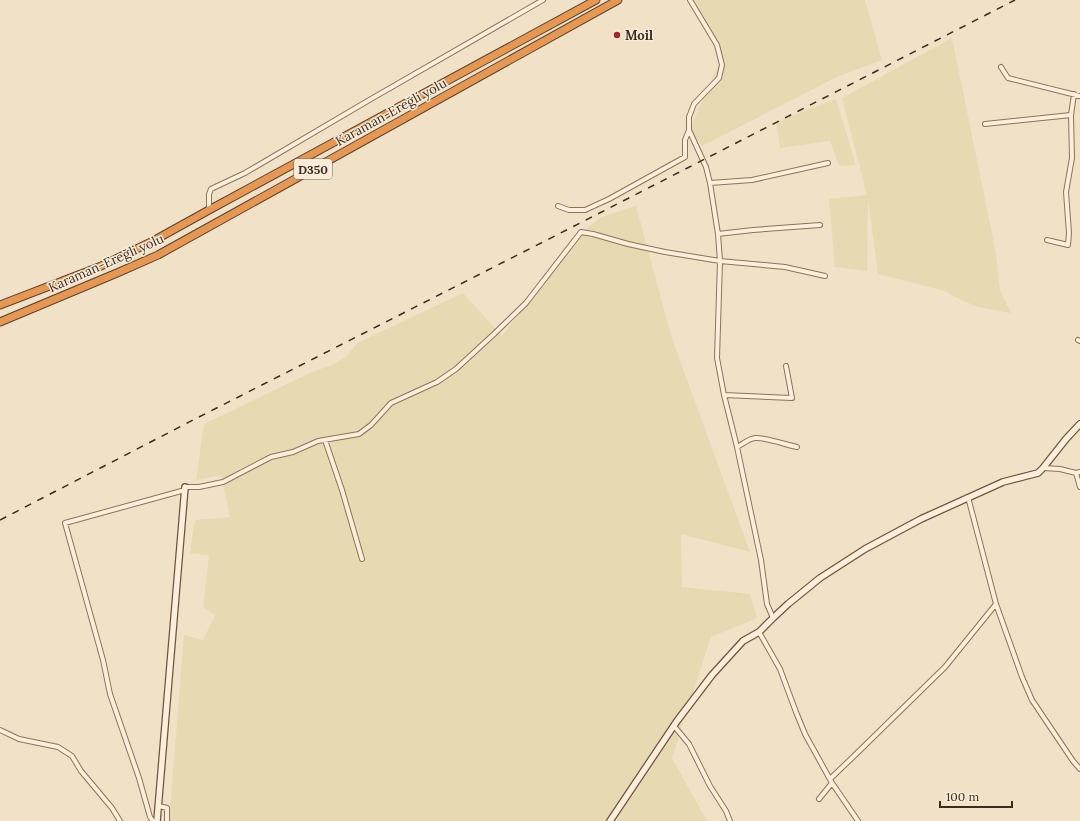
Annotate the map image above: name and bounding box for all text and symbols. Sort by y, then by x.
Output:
place label: Moil [625,27,653,44]
marker: Moil [612,30,622,40]
street label: Karaman-Ereğli yolu [332,74,450,150]
road number: D350 [294,159,332,179]
street label: Karaman-Ereğli yolu [46,230,167,296]
scale bar [940,783,1012,809]
text: 100 m [946,789,979,804]

